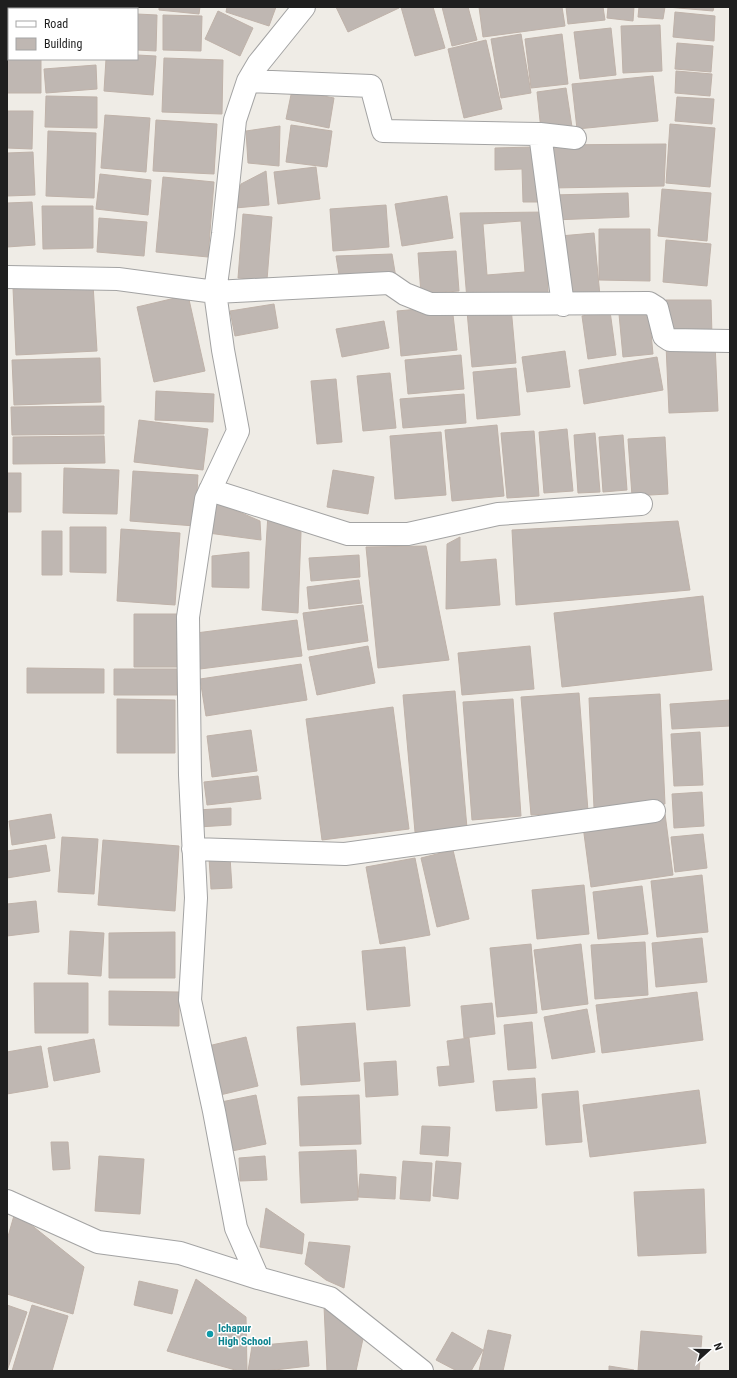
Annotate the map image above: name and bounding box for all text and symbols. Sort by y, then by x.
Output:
legend [8,8,138,60]
text: Road [44,17,68,31]
text: Building [44,37,82,51]
place label: Ichapur High School [218,1322,271,1348]
marker: Ichapur High School [205,1329,215,1339]
north arrow [689,1330,729,1370]
text: N [711,1341,725,1352]

